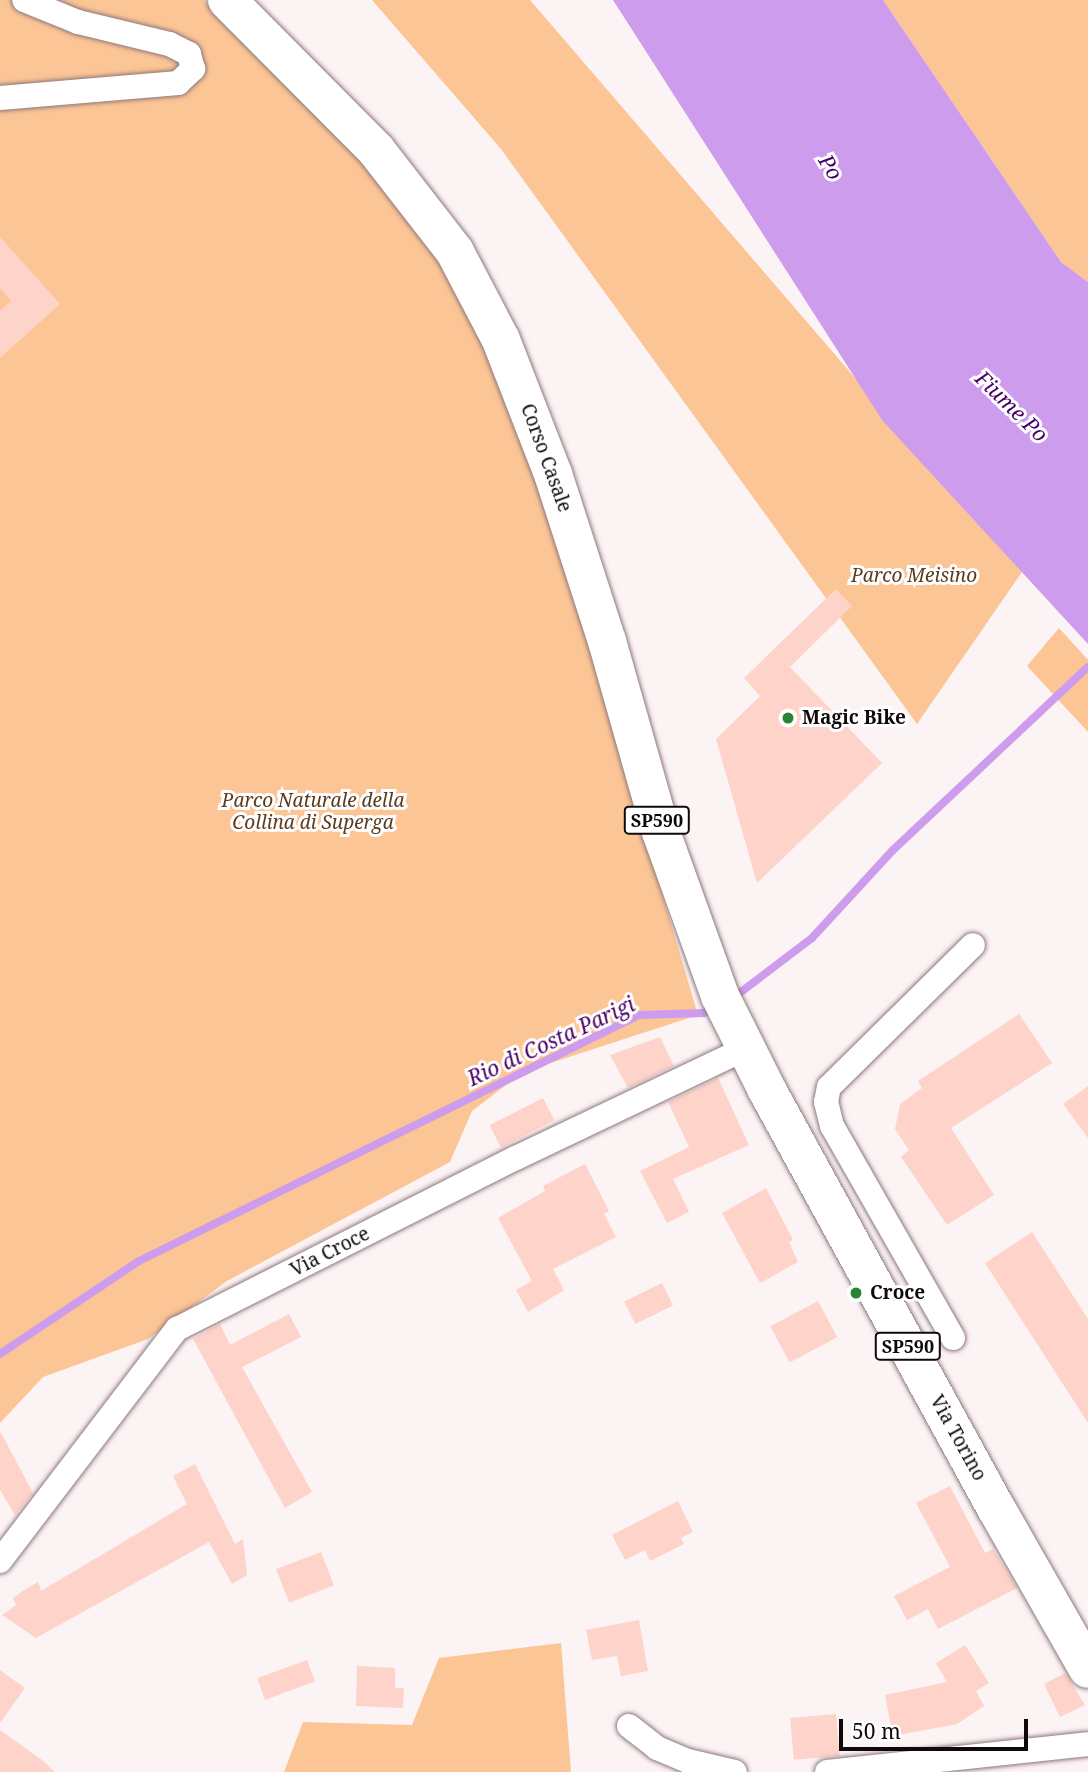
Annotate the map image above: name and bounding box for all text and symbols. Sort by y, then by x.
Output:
water label: Po [814,150,848,184]
water label: Fiume Po [970,365,1054,447]
street label: Corso Casale [516,401,576,515]
park label: Parco Meisino [851,565,977,587]
place label: Magic Bike [802,707,906,729]
marker: Magic Bike [780,710,796,726]
park label: Parco Naturale della Collina di Superga [222,790,404,834]
road number: SP590 [624,806,690,834]
water label: Rio di Costa Parigi [463,991,639,1091]
street label: Via Croce [287,1222,373,1282]
place label: Croce [870,1282,925,1304]
marker: Croce [848,1285,864,1301]
road number: SP590 [875,1331,941,1360]
street label: Via Torino [925,1391,991,1485]
scale bar [843,1706,1032,1750]
text: 50 m [852,1717,901,1745]

